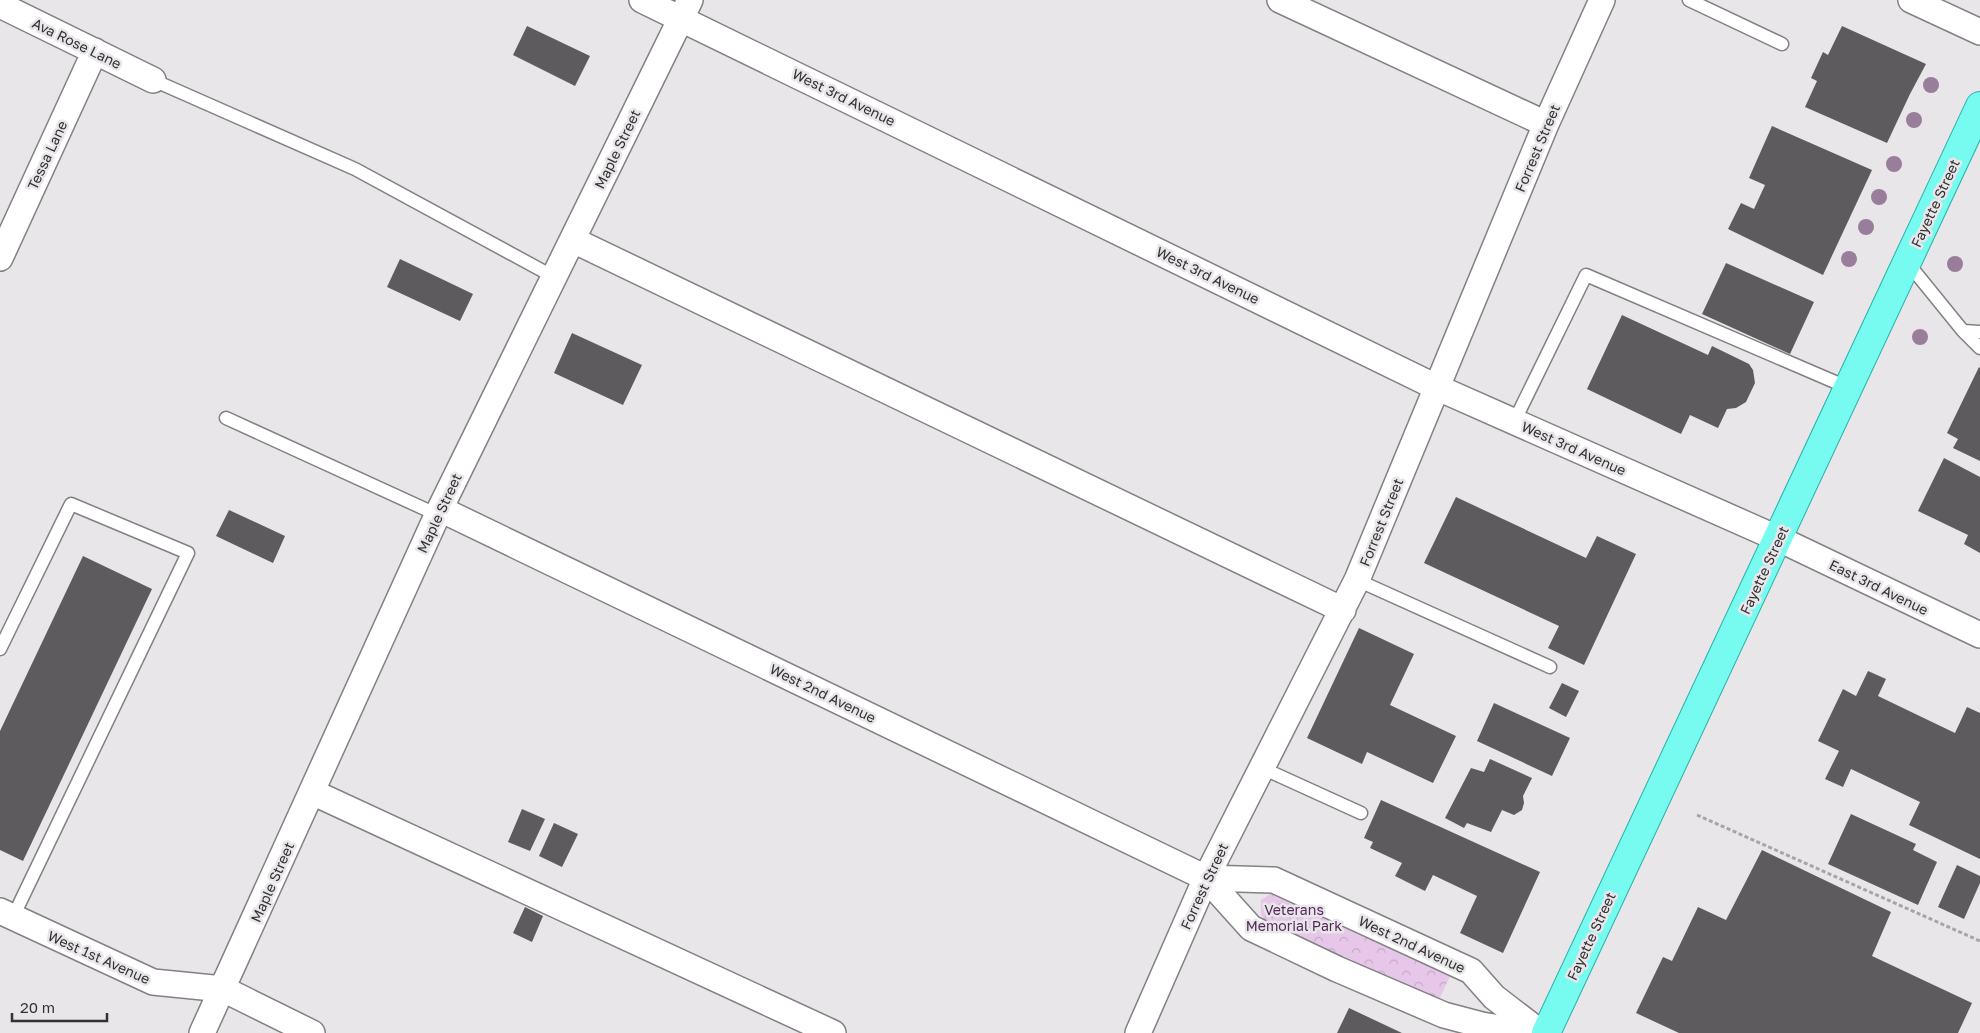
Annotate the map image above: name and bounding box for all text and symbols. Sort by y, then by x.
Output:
street label: Ava Rose Lane [30,14,124,72]
street label: West 3rd Avenue [790,65,898,129]
street label: Forrest Street [1511,102,1563,194]
street label: Maple Street [591,107,643,191]
street label: Tessa Lane [24,118,70,192]
street label: Fayette Street [1907,156,1963,250]
street label: West 3rd Avenue [1154,243,1262,307]
street label: West 3rd Avenue [1519,417,1629,479]
street label: Maple Street [413,470,465,556]
street label: Forrest Street [1356,475,1406,569]
street label: Fayette Street [1736,523,1792,617]
street label: East 3rd Avenue [1827,556,1931,618]
street label: West 2nd Avenue [767,660,879,726]
street label: Maple Street [247,839,297,925]
street label: Forrest Street [1177,840,1231,932]
street label: Fayette Street [1563,889,1619,983]
park label: Veterans Memorial Park [1246,901,1342,934]
street label: West 2nd Avenue [1356,912,1468,976]
street label: West 1st Avenue [45,927,153,987]
scale bar [12,990,108,1022]
text: 20 m [20,998,55,1016]

